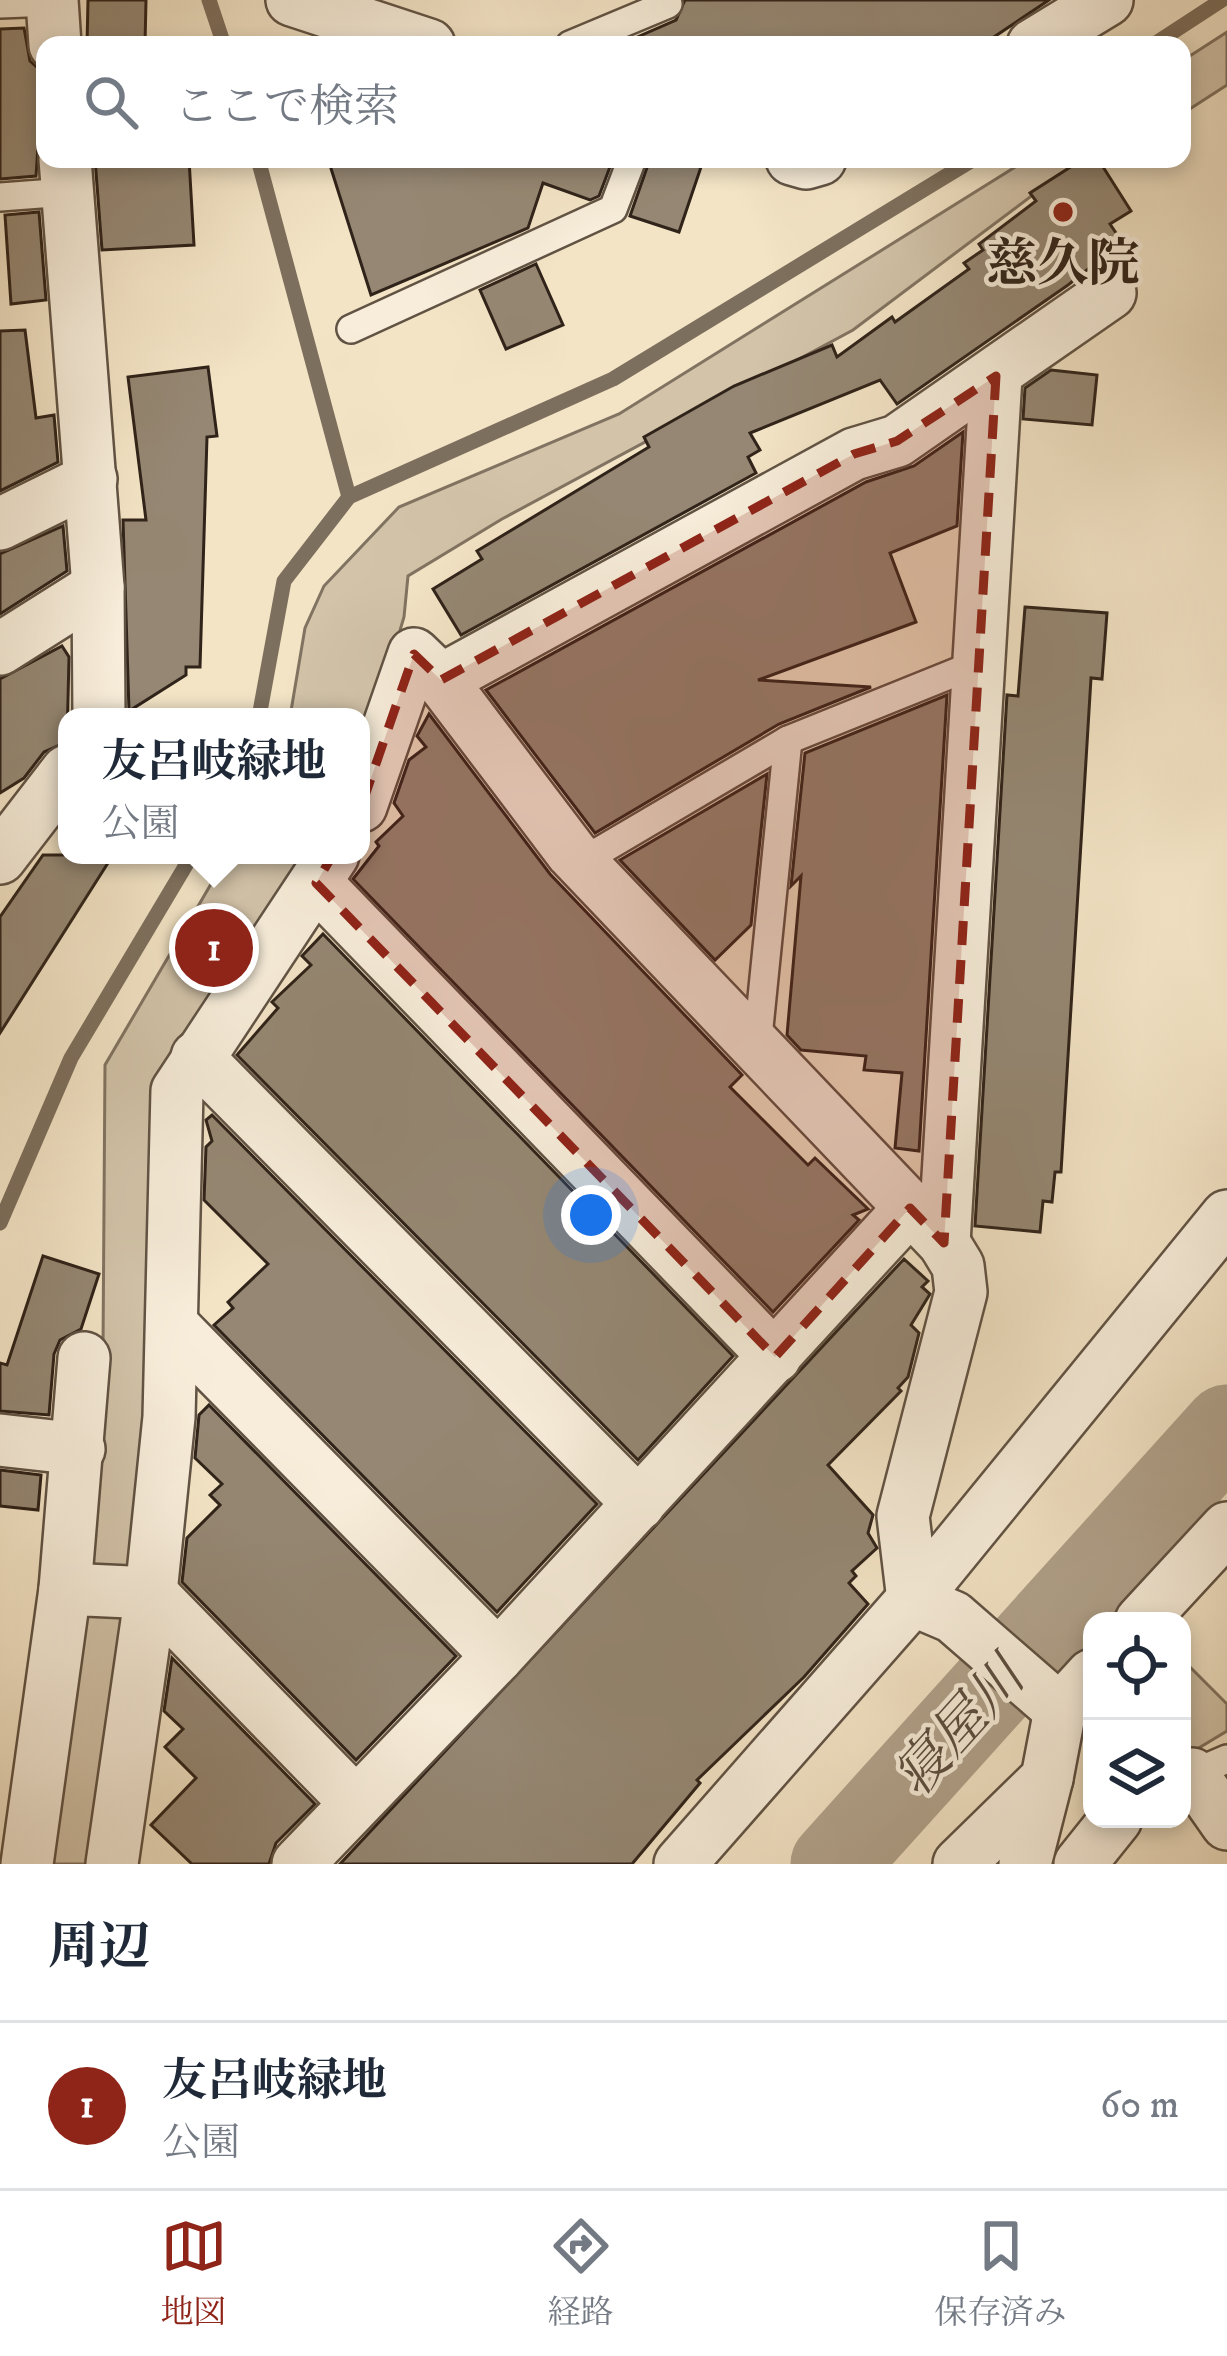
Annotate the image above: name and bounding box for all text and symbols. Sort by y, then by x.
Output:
search box [36,36,1191,168]
icon: search [78,69,144,135]
text: ここで検索 [174,80,399,136]
marker: 慈久院 [1050,199,1076,225]
place label: 慈久院 [986,233,1140,297]
popup [58,708,370,864]
text: 友呂岐緑地 [101,735,327,791]
text: 公園 [101,800,180,849]
pin: 1 [175,903,253,993]
your location [561,1185,621,1245]
map controls [1083,1612,1191,1828]
button: locate [1083,1612,1191,1720]
water label: 寝屋川 [882,1642,1043,1811]
button: layers [1083,1720,1191,1828]
text: 周辺 [48,1916,150,1980]
text: 友呂岐緑地 [162,2054,387,2110]
text: 1 [80,2081,94,2130]
text: 60 m [1100,2081,1179,2130]
text: 公園 [162,2119,240,2168]
tab: 地図 [161,2213,227,2334]
tab: 経路 [548,2213,614,2334]
tab: 保存済み [935,2213,1067,2334]

